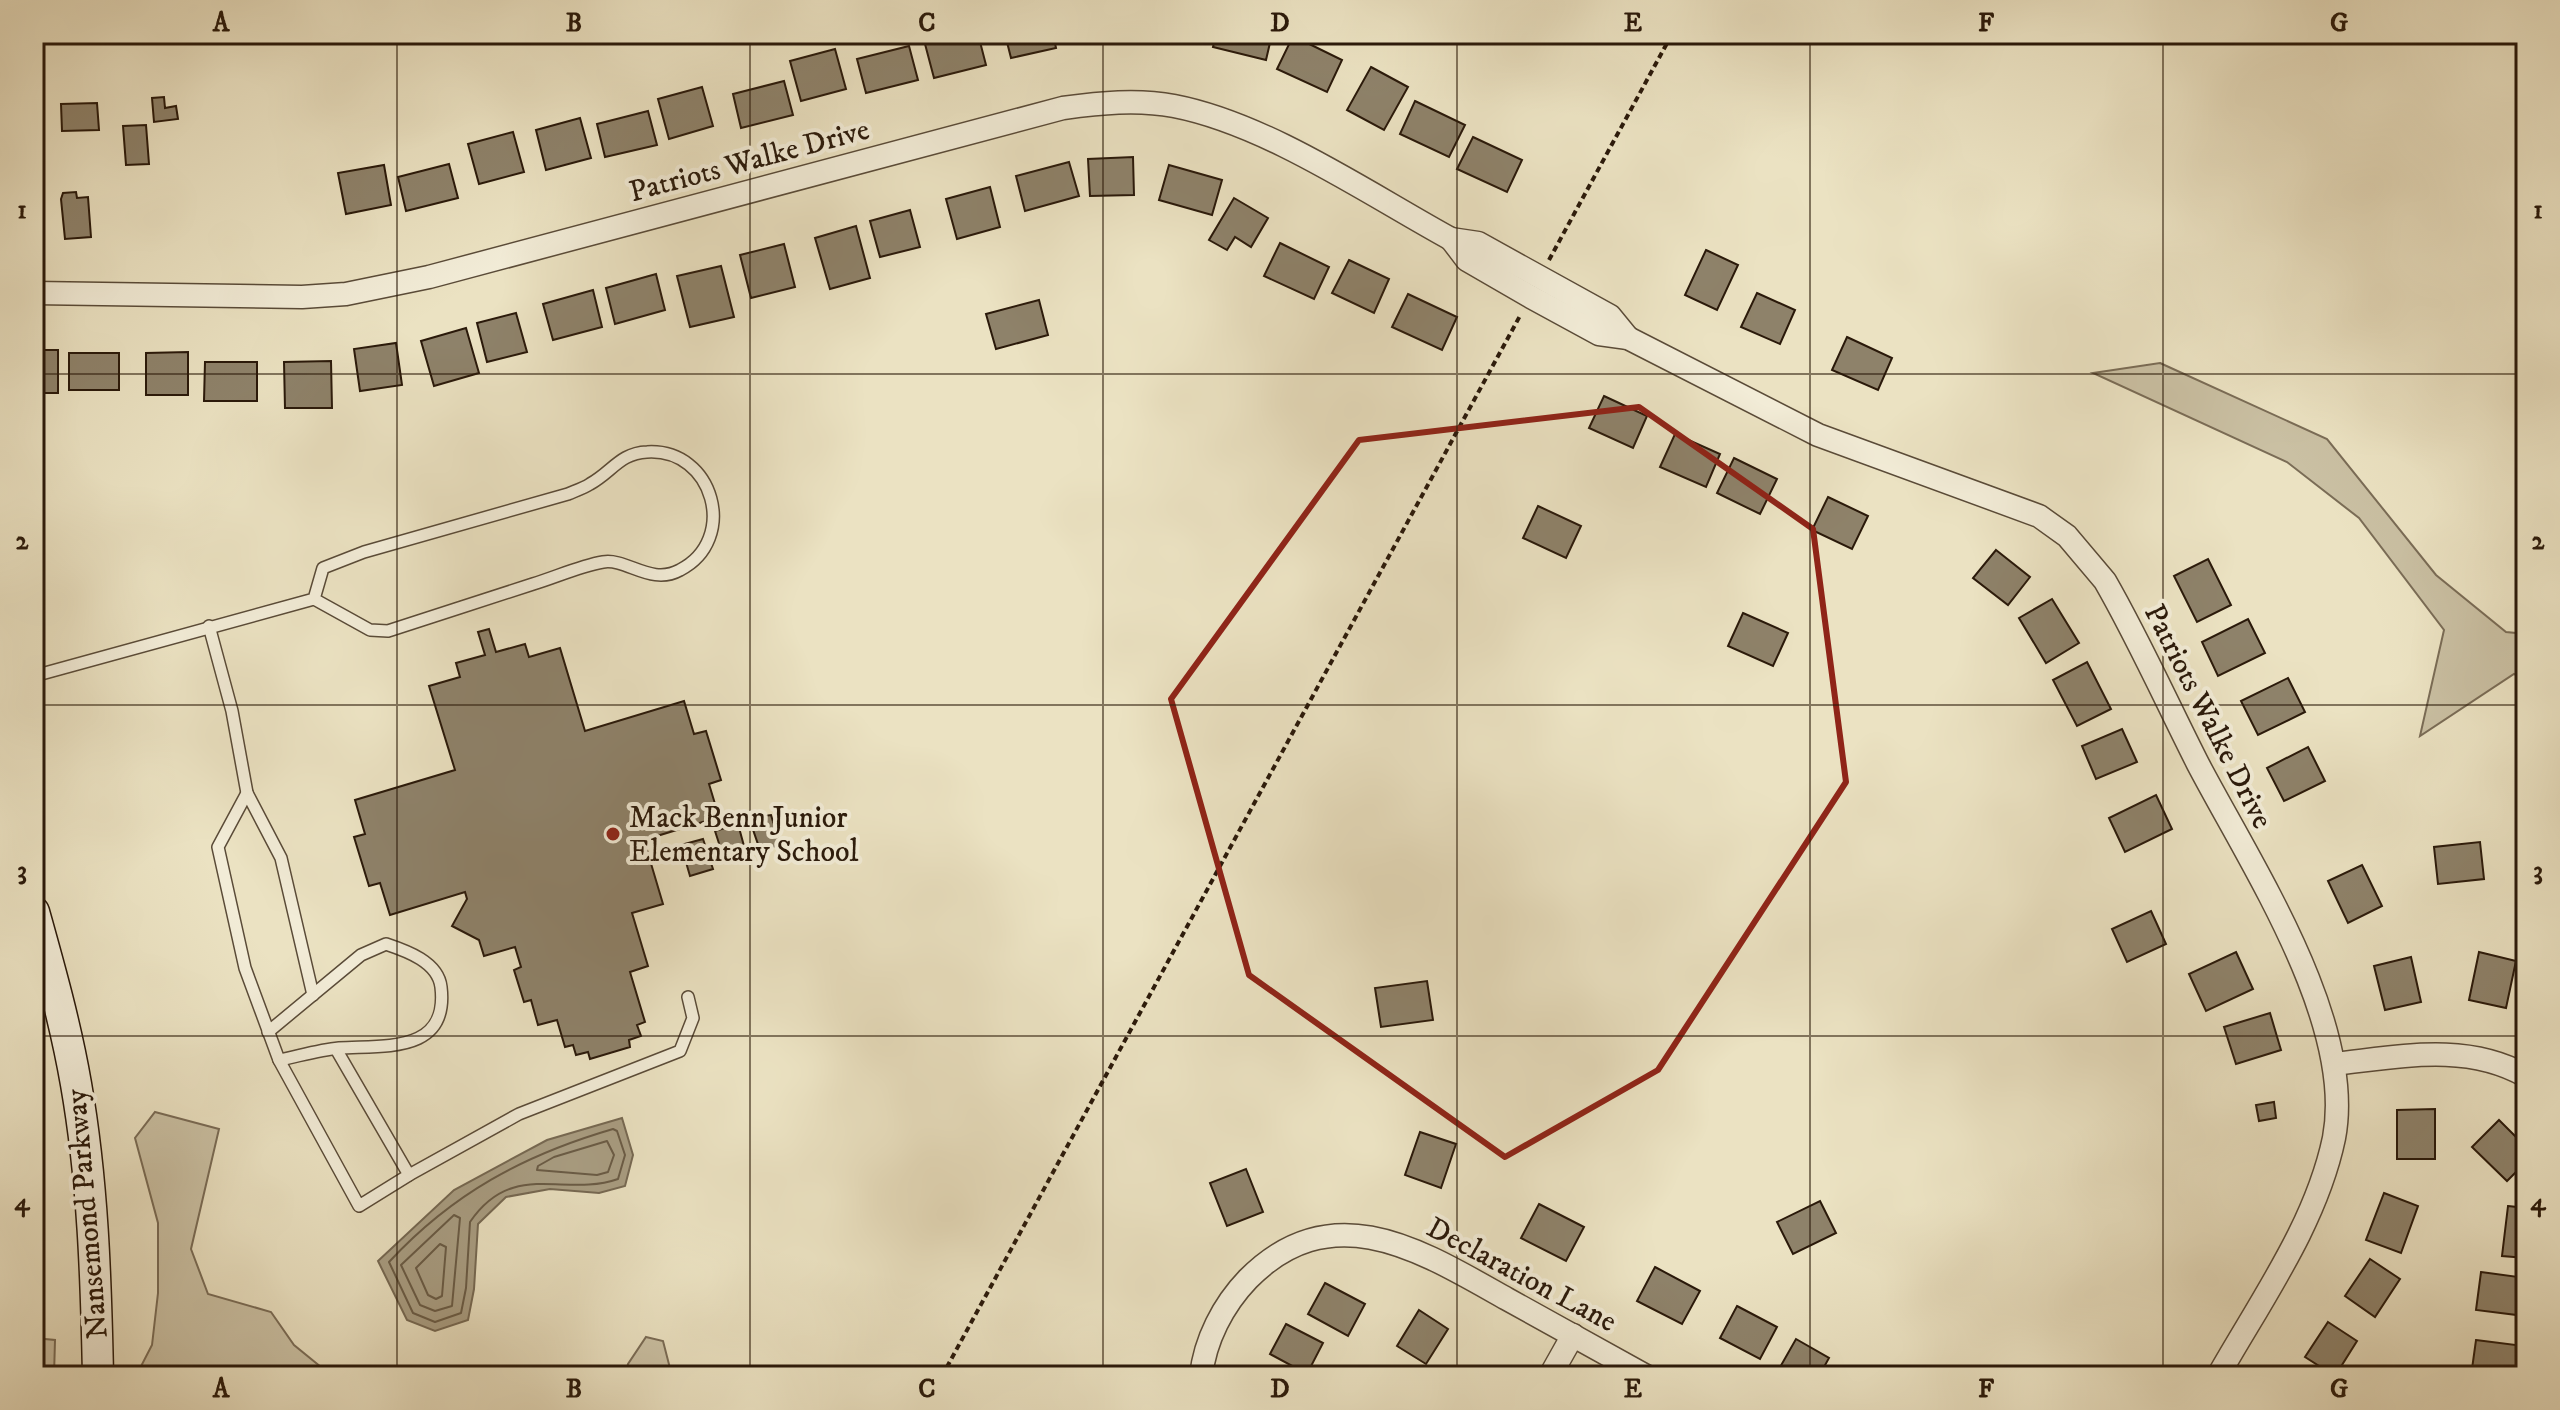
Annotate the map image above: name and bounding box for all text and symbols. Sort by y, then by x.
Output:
text: A [212,7,231,40]
text: B [566,7,582,40]
text: C [918,7,936,40]
text: D [1270,7,1290,40]
text: E [1624,7,1642,40]
text: F [1978,7,1995,40]
text: G [2330,7,2348,40]
street label: Patriots Walke Drive [625,112,873,211]
text: 1 [17,194,27,227]
text: 1 [2533,194,2543,227]
text: 2 [16,525,30,558]
text: 2 [2532,525,2546,558]
street label: Patriots Walke Drive [2135,598,2280,835]
place label: Mack Benn Junior Elementary School [629,800,858,871]
marker: Mack Benn Junior Elementary School [604,825,622,843]
text: 3 [17,855,27,888]
text: 3 [2533,855,2543,888]
street label: Nansemond Parkway [58,1087,117,1340]
text: 4 [15,1186,31,1219]
text: 4 [2531,1186,2547,1219]
street label: Declaration Lane [1420,1210,1623,1341]
text: A [212,1373,231,1406]
text: B [566,1373,582,1406]
text: C [918,1373,936,1406]
text: D [1270,1373,1290,1406]
text: E [1624,1373,1642,1406]
text: F [1978,1373,1995,1406]
text: G [2330,1373,2348,1406]

